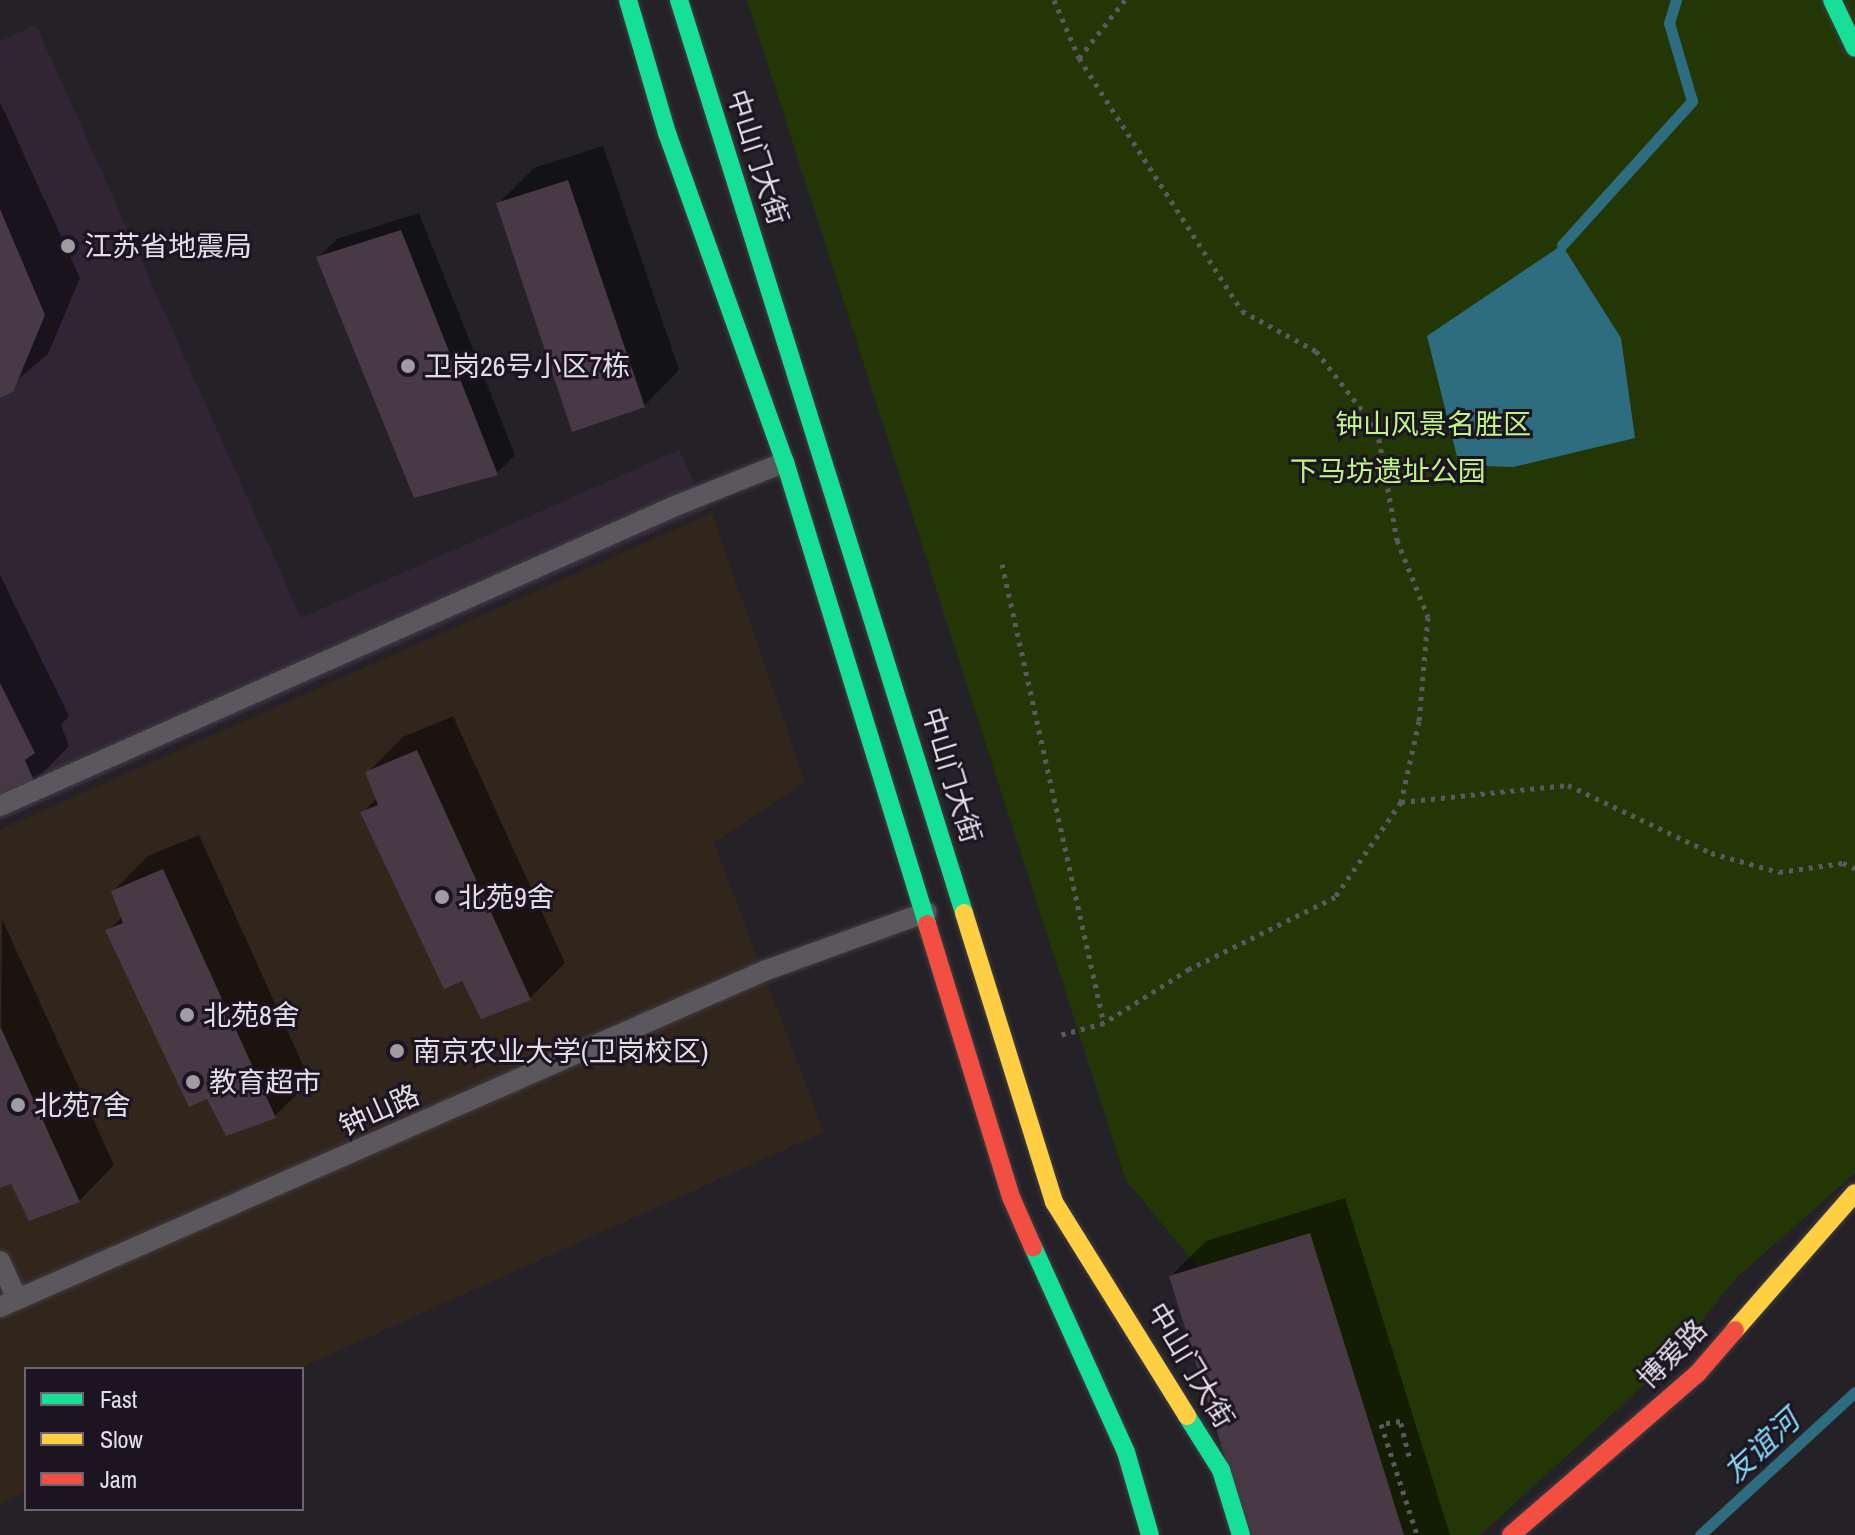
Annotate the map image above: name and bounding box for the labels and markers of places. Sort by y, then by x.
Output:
place label: 江苏省地震局 [84,229,252,263]
marker: 江苏省地震局 [59,237,77,255]
place label: 卫岗26号小区7栋 [424,349,630,383]
marker: 卫岗26号小区7栋 [399,357,417,375]
place label: 北苑9舍 [458,880,555,914]
marker: 北苑9舍 [433,888,451,906]
place label: 北苑8舍 [203,998,300,1032]
marker: 北苑8舍 [178,1006,196,1024]
place label: 南京农业大学(卫岗校区) [413,1034,708,1068]
marker: 南京农业大学(卫岗校区) [388,1042,406,1060]
place label: 教育超市 [209,1065,321,1099]
marker: 教育超市 [184,1073,202,1091]
place label: 北苑7舍 [34,1088,131,1122]
marker: 北苑7舍 [9,1096,27,1114]

